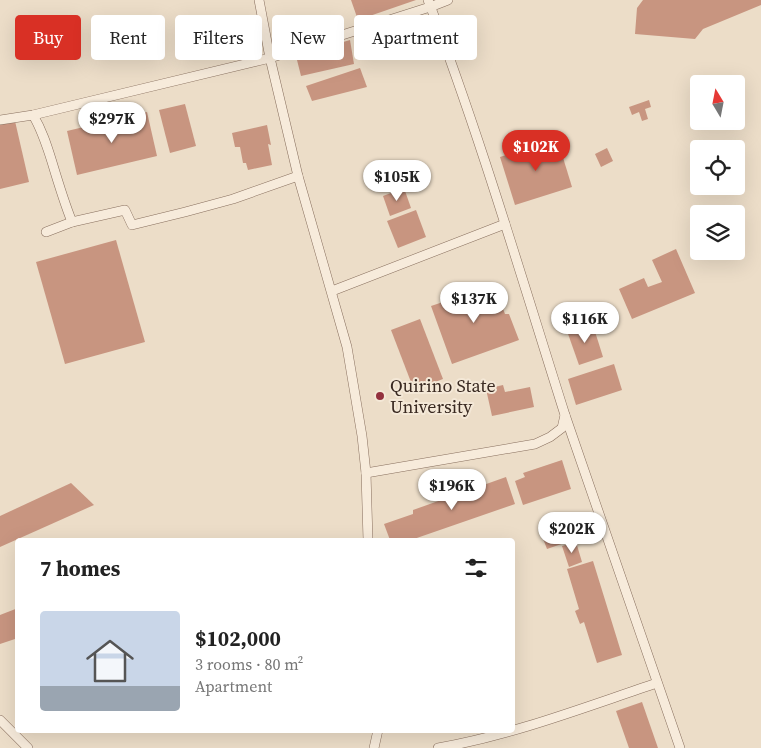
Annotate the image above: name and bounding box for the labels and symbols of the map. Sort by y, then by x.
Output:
north arrow [690,75,745,130]
pin: $297K [77,102,147,144]
pin: $102K [501,130,571,172]
pin: $105K [362,160,432,202]
pin: $137K [439,282,509,324]
pin: $116K [550,302,620,344]
place label: Quirino State University [390,373,496,419]
marker: Quirino State University [374,390,386,402]
pin: $196K [417,468,487,511]
pin: $202K [537,512,607,554]

